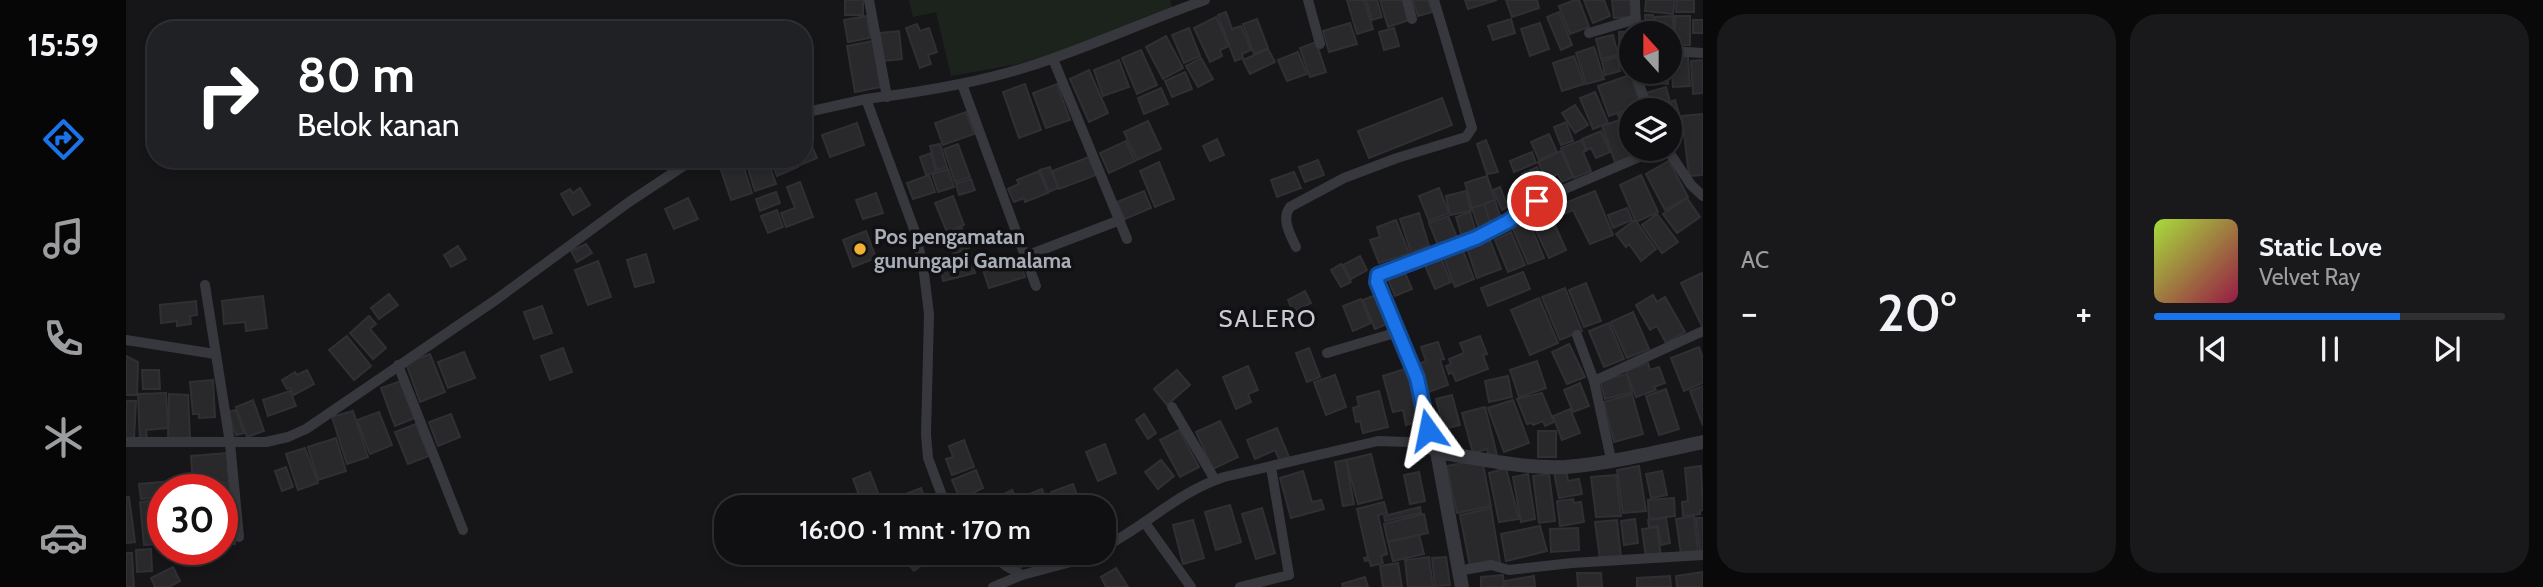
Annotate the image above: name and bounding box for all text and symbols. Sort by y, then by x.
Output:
north arrow [1619,21,1682,84]
map controls [1619,21,1682,161]
text: 15:59 [27,25,99,64]
text: 80 m [297,45,415,104]
icon: right [182,49,273,140]
button: layers [1619,98,1682,161]
text: Belok kanan [297,105,460,144]
icon: directions [39,115,88,164]
pin [1507,171,1567,231]
icon: arrive [1518,182,1556,220]
icon: music [39,214,88,263]
place label: Pos pengamatan gunungapi Gamalama [874,224,1072,273]
text: Static Love [2259,231,2382,263]
marker: Pos pengamatan gunungapi Gamalama [852,241,868,257]
text: AC [1741,246,1769,274]
text: Velvet Ray [2259,263,2360,291]
text: 20° [1877,281,1956,344]
text: − [1741,289,1758,336]
text: + [2075,289,2092,336]
district label: SALERO [1218,304,1318,333]
icon: phone [39,314,88,363]
icon: previous [2194,330,2232,368]
icon: pause [2311,330,2349,368]
icon: next [2428,330,2466,368]
position arrow [1391,393,1465,467]
icon: climate [39,413,88,462]
speed limit sign: 30 [147,474,238,565]
icon: car [39,513,88,562]
text: 16:00 · 1 mnt · 170 m [799,514,1031,546]

